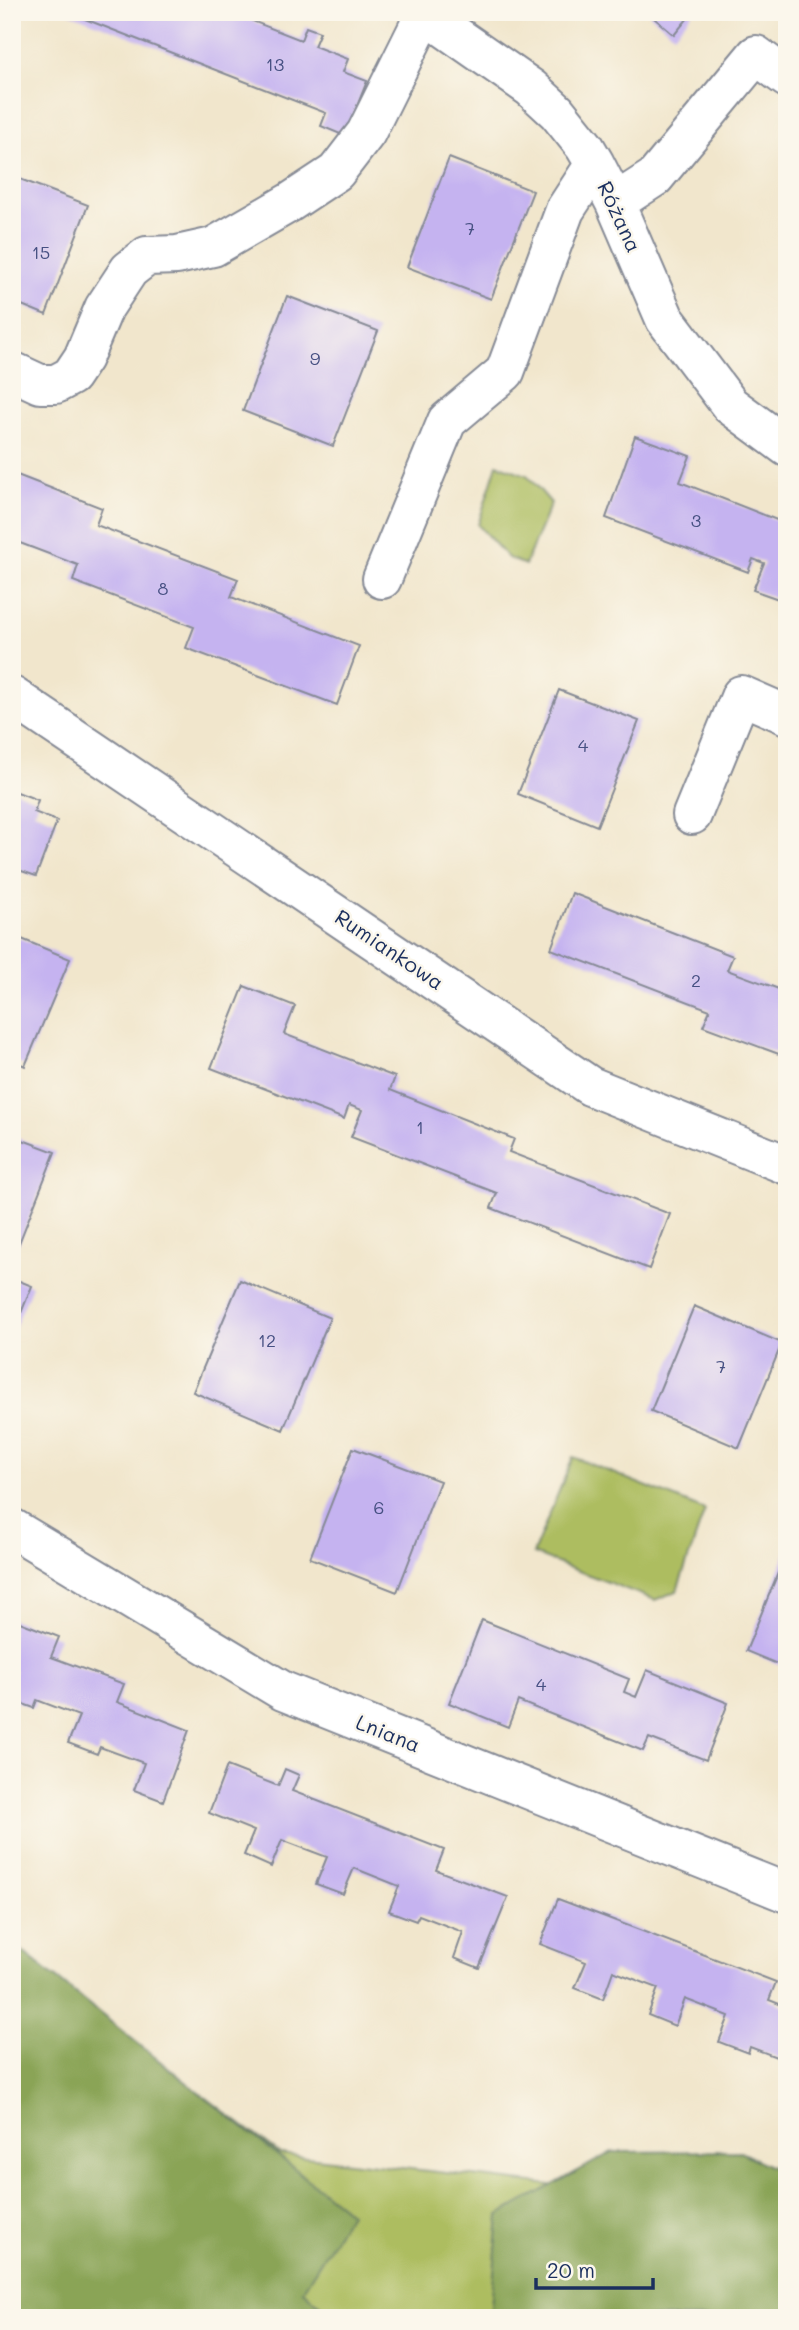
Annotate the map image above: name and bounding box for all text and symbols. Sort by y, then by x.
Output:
house number: 13 [266,52,284,76]
street label: Różana [592,176,649,256]
house number: 7 [465,216,475,240]
house number: 15 [32,240,50,264]
house number: 9 [310,346,321,370]
house number: 3 [691,508,701,532]
house number: 8 [158,576,169,600]
house number: 4 [578,733,589,757]
street label: Rumiankowa [330,902,450,995]
house number: 2 [691,968,701,992]
house number: 1 [416,1115,424,1139]
house number: 12 [258,1328,276,1352]
house number: 7 [716,1354,726,1378]
house number: 6 [374,1495,384,1519]
house number: 4 [536,1672,547,1696]
street label: Lniana [352,1708,425,1758]
scale bar [536,2246,654,2290]
text: 20 m [547,2256,595,2283]

